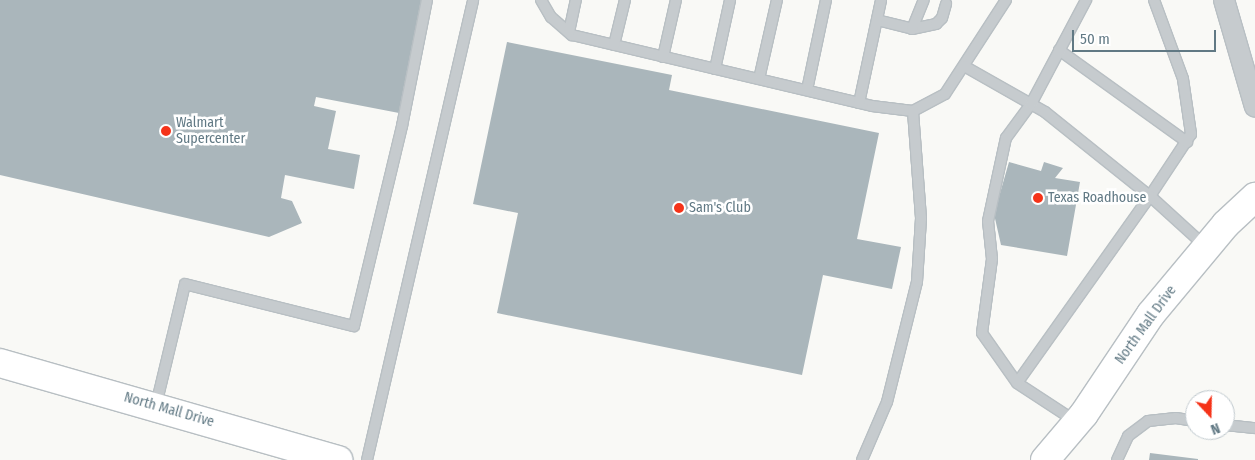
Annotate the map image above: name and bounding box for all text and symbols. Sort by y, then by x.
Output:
scale bar [1075,20,1219,52]
text: 50 m [1080,30,1110,48]
place label: Walmart Supercenter [176,115,245,148]
marker: Walmart Supercenter [160,125,172,137]
place label: Texas Roadhouse [1048,190,1146,206]
marker: Texas Roadhouse [1032,192,1044,204]
place label: Sam's Club [689,200,751,216]
marker: Sam's Club [673,202,685,214]
street label: North Mall Drive [1112,282,1180,368]
street label: North Mall Drive [122,389,216,431]
north arrow [1185,390,1235,440]
text: N [1208,419,1222,438]

